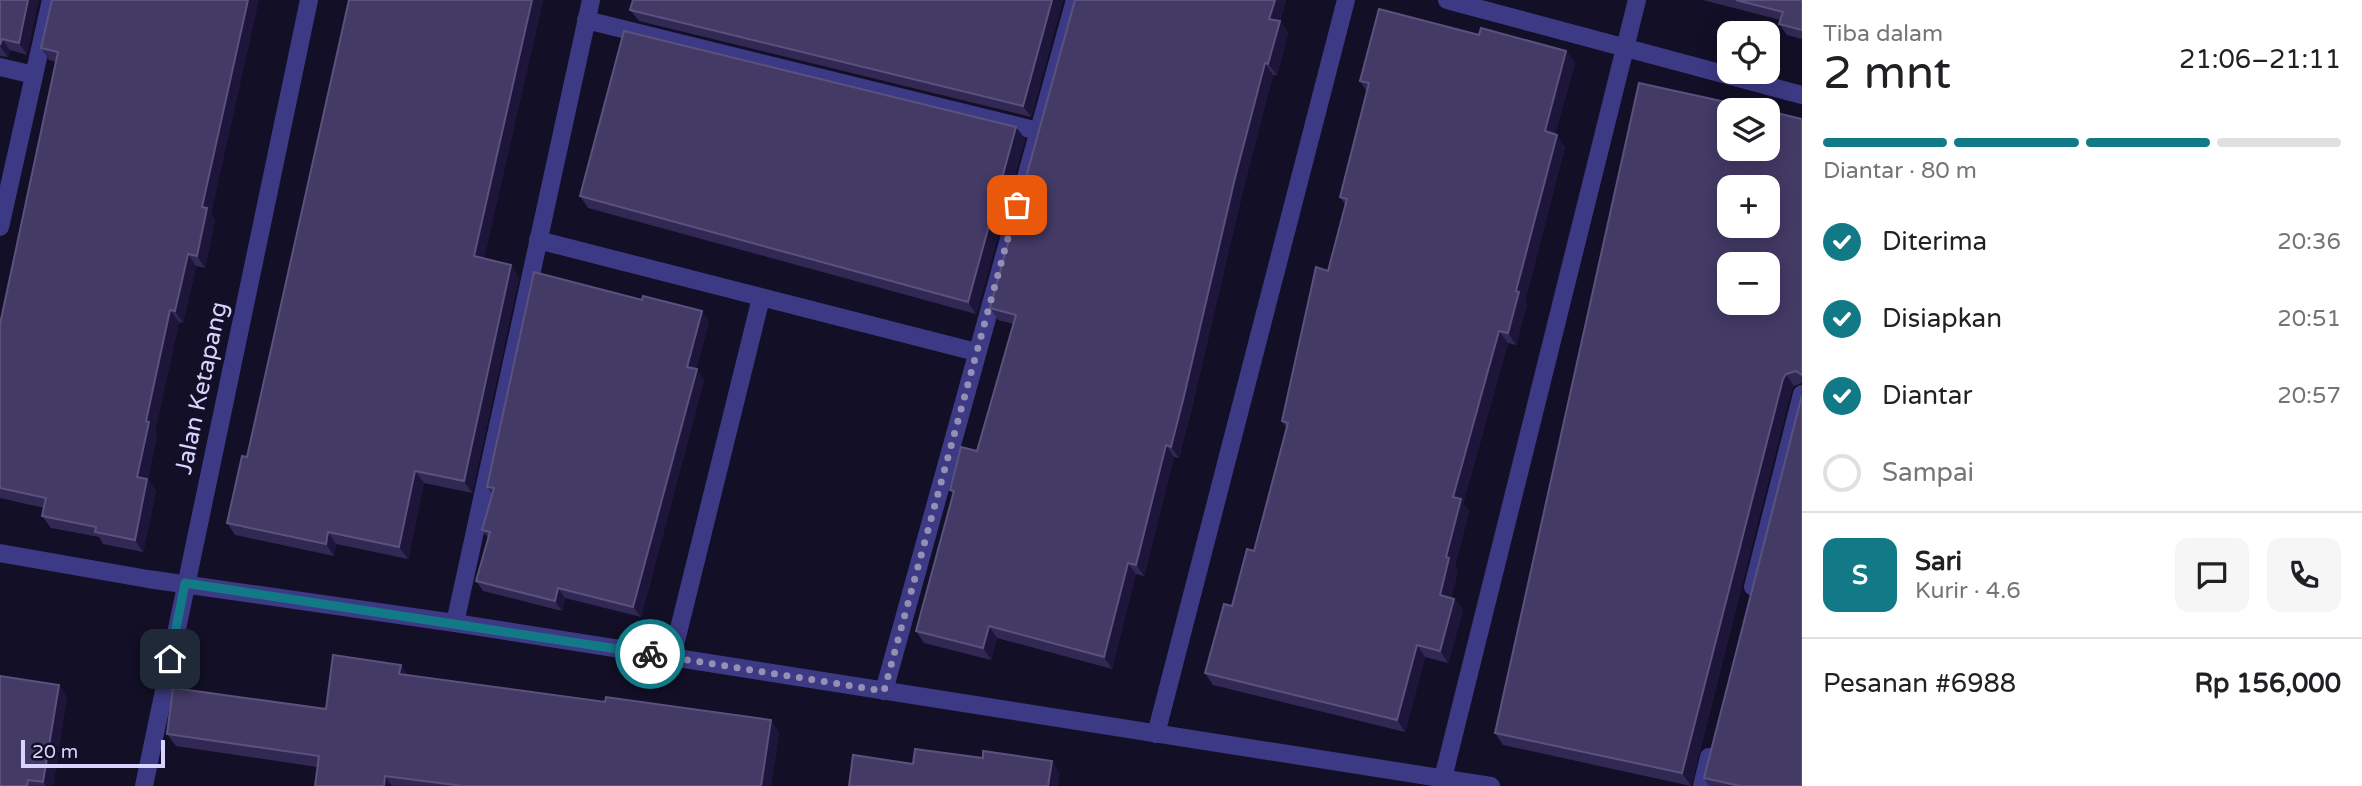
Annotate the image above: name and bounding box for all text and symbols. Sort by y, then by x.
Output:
text: Tiba dalam [1823,20,1943,48]
map controls [1717,21,1780,315]
button: locate [1717,21,1780,84]
text: 21:06–21:11 [2179,44,2341,75]
text: 2 mnt [1823,46,1951,101]
button: layers [1717,98,1780,161]
text: Diantar · 80 m [1823,157,1977,185]
pin [987,175,1047,235]
button: + [1717,175,1780,238]
icon: bag [998,186,1036,224]
icon: check [1823,223,1861,261]
text: Diterima [1882,226,1987,257]
text: 20:36 [2277,228,2341,256]
button: − [1717,252,1780,315]
street label: Jalan Ketapang [169,299,234,477]
icon: check [1823,300,1861,338]
text: Disiapkan [1882,303,2002,334]
text: 20:51 [2277,305,2341,333]
icon: check [1823,377,1861,415]
text: Diantar [1882,380,1972,411]
text: 20:57 [2277,382,2341,410]
text: Sampai [1882,457,1974,488]
button: chat [2175,538,2249,612]
button: phone [2267,538,2341,612]
text: Sari [1915,546,1962,577]
text: S [1852,560,1868,591]
text: Kurir · 4.6 [1915,577,2021,605]
courier [615,619,685,689]
pin [140,629,200,689]
icon: bike [631,635,669,673]
icon: home [151,640,189,678]
text: Pesanan #6988 [1823,668,2016,699]
text: Rp 156,000 [2195,668,2341,699]
scale bar [21,737,164,769]
text: 20 m [32,741,78,763]

